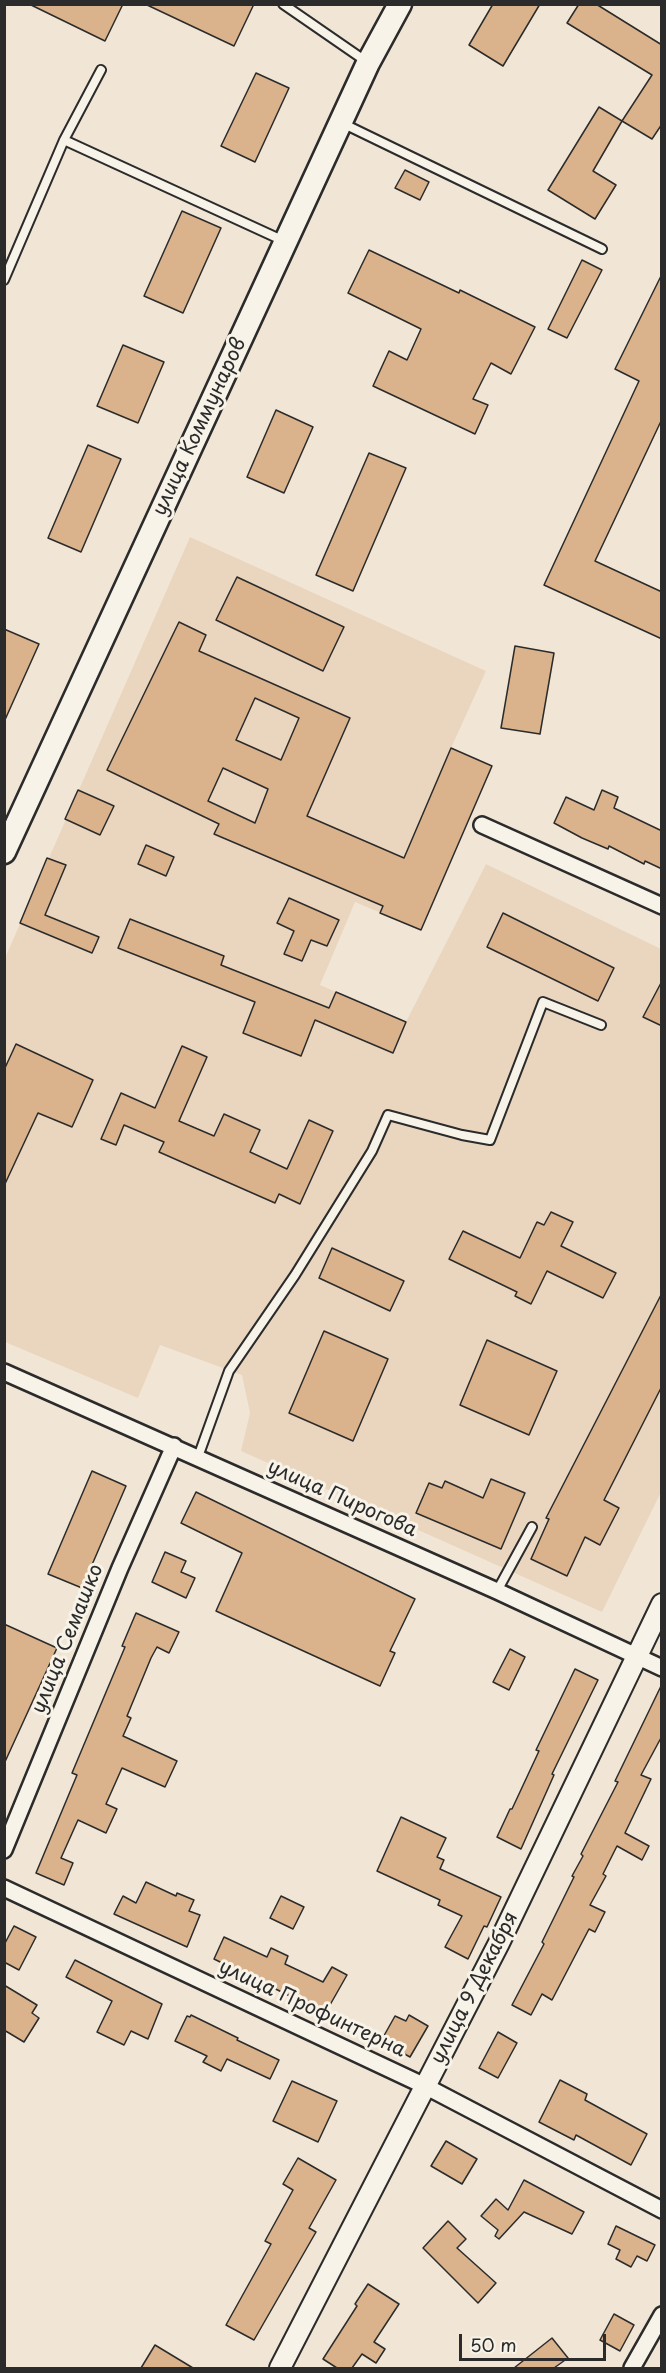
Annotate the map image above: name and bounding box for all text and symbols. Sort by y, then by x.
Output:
street label: улица Коммунаров [148,334,252,520]
street label: улица Пирогова [264,1455,420,1543]
street label: улица Семашко [27,1561,109,1717]
street label: улица 9 Декабря [426,1908,524,2068]
street label: улица Профинтерна [215,1955,409,2063]
scale bar [462,2322,609,2360]
text: 50 m [470,2331,517,2358]

